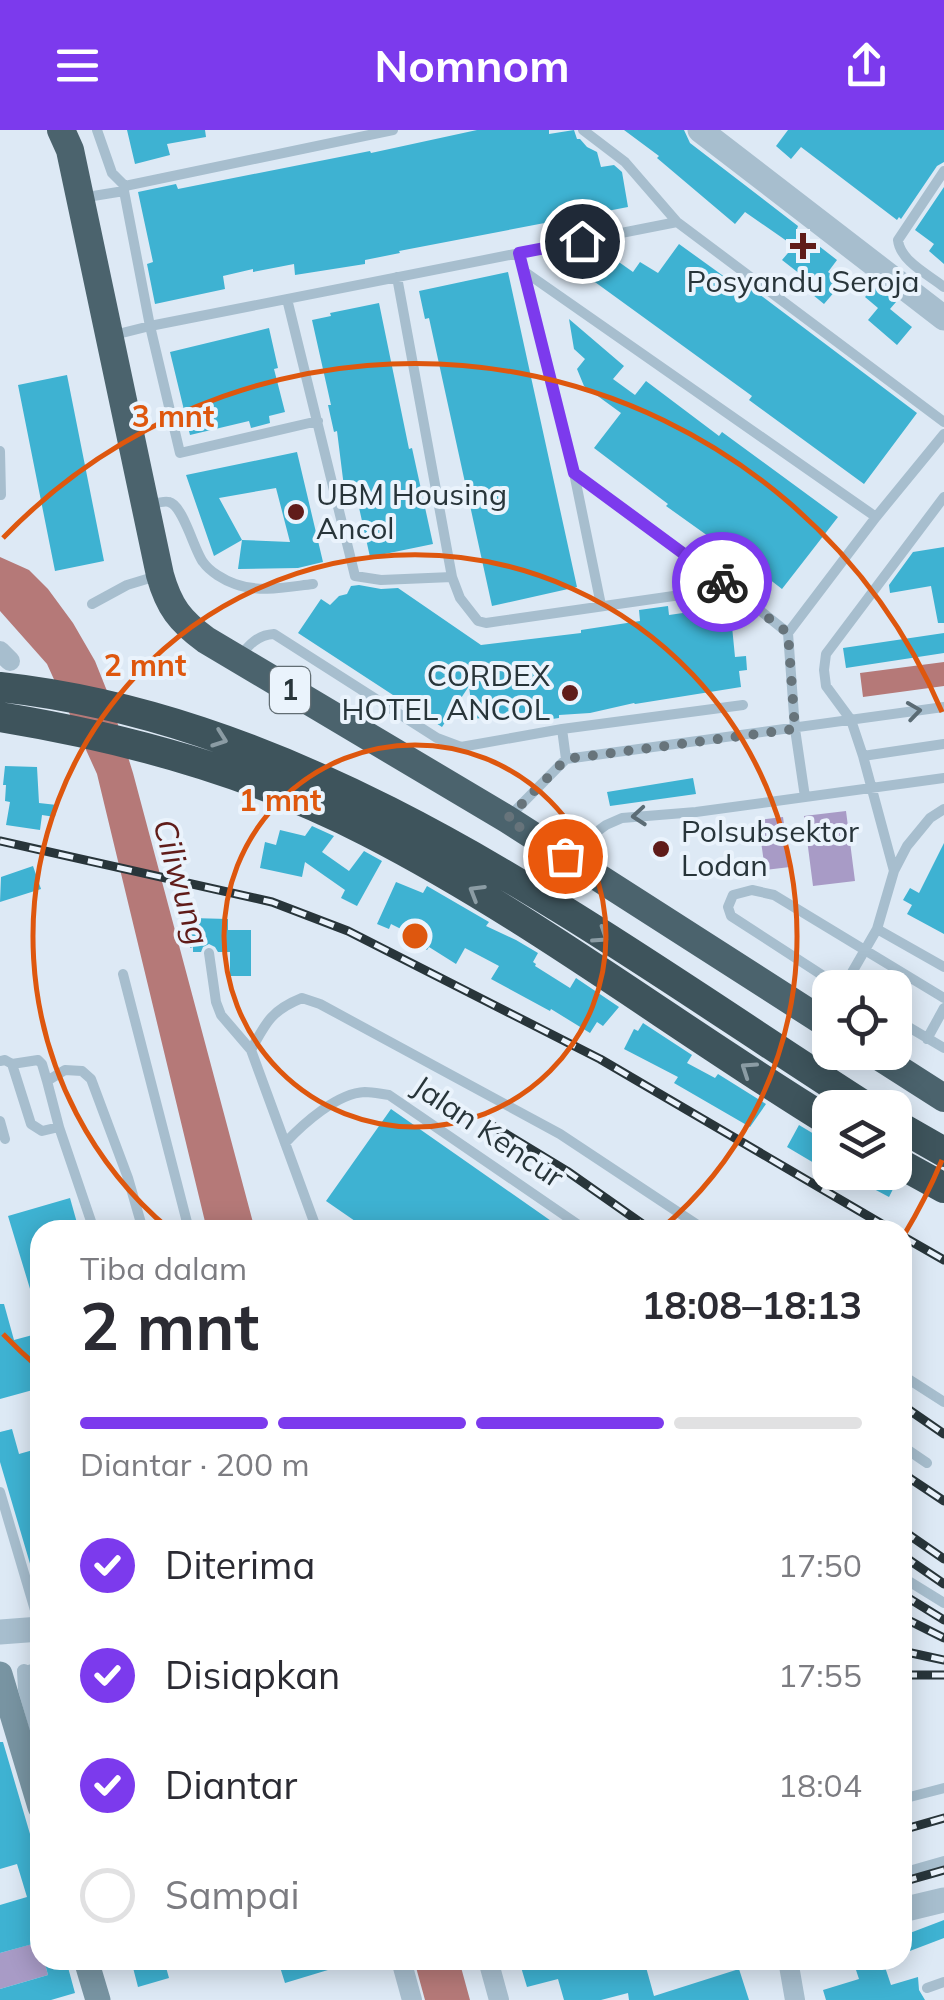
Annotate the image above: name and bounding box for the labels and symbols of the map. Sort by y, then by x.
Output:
pin [540,199,625,284]
marker: Posyandu Seroja [790,233,816,259]
place label: Posyandu Seroja [687,262,919,300]
text: 3 mnt [132,397,214,435]
place label: UBM Housing Ancol [316,475,507,547]
marker: UBM Housing Ancol [285,501,307,523]
courier [672,532,772,632]
text: 2 mnt [104,646,186,684]
place label: CORDEX HOTEL ANCOL [341,656,550,728]
road number: 1 [270,667,310,713]
marker: CORDEX HOTEL ANCOL [559,682,581,704]
one-way arrow [906,702,923,723]
one-way arrow [211,727,228,747]
text: 1 mnt [239,781,321,819]
one-way arrow [631,805,647,827]
place label: Polsubsektor Lodan [681,812,859,884]
water label: Ciliwung [145,814,219,949]
pin [523,814,608,899]
marker: Polsubsektor Lodan [650,838,672,860]
one-way arrow [469,885,487,904]
centre of rings [397,918,433,954]
one-way arrow [591,923,609,942]
one-way arrow [741,1063,760,1081]
street label: Jalan Kencur [406,1067,571,1196]

